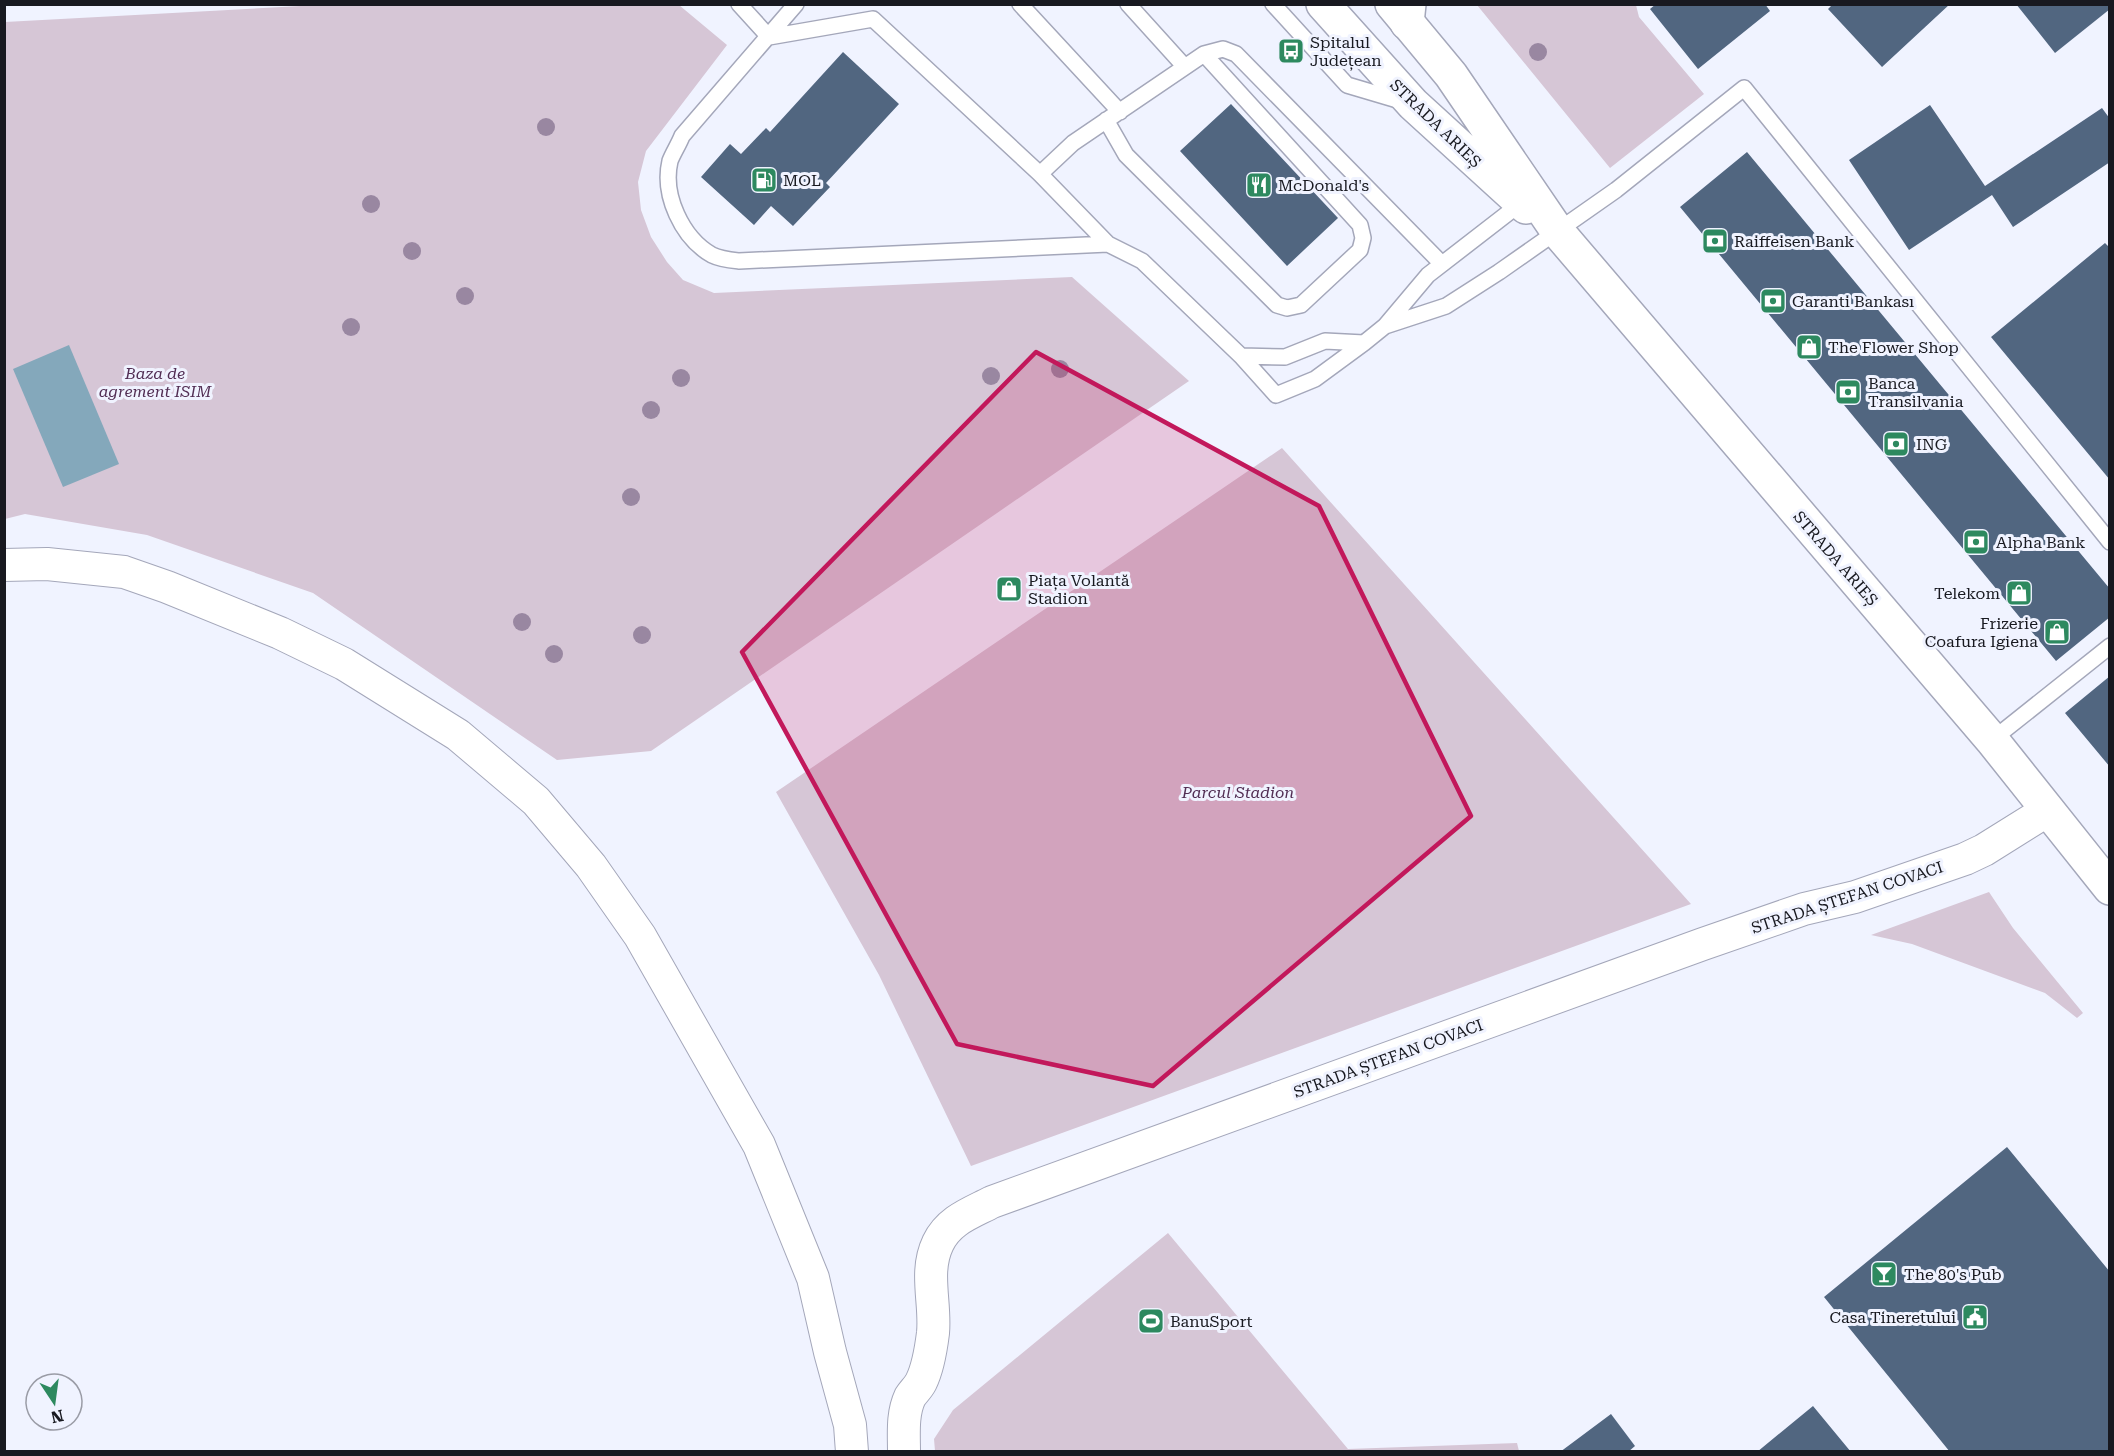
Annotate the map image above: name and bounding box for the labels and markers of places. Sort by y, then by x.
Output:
place label: Spitalul Județean [1310,33,1382,71]
bus stop icon: Spitalul Județean [1276,36,1306,66]
fuel station icon: MOL [749,165,779,195]
restaurant icon: McDonald's [1244,170,1274,200]
place label: MOL [783,171,821,190]
place label: McDonald's [1278,176,1370,195]
bank icon: Raiffeisen Bank [1700,226,1730,256]
place label: Raiffeisen Bank [1734,232,1854,251]
bank icon: Garanti Bankası [1758,286,1788,316]
place label: Garanti Bankası [1792,292,1914,311]
shop icon: The Flower Shop [1794,332,1824,362]
place label: The Flower Shop [1828,338,1959,357]
place label: Banca Transilvania [1868,374,1964,411]
bank icon: Banca Transilvania [1833,377,1863,407]
bank icon: ING [1881,429,1911,459]
place label: ING [1916,435,1948,454]
bank icon: Alpha Bank [1961,527,1991,557]
place label: Alpha Bank [1996,533,2085,552]
place label: Piața Volantă Stadion [1028,571,1130,608]
shop icon: Piața Volantă Stadion [994,574,1024,604]
shop icon: Telekom [2004,578,2034,608]
place label: Telekom [1934,584,2000,603]
place label: Frizerie Coafura Igiena [1925,614,2038,651]
shop icon: Frizerie Coafura Igiena [2042,617,2072,647]
bar icon: The 80's Pub [1869,1259,1899,1289]
place label: The 80's Pub [1904,1265,2002,1284]
public building icon: Casa Tineretului [1960,1302,1990,1332]
sports icon: BanuSport [1136,1306,1166,1336]
place label: Casa Tineretului [1830,1308,1956,1327]
place label: BanuSport [1170,1312,1253,1331]

